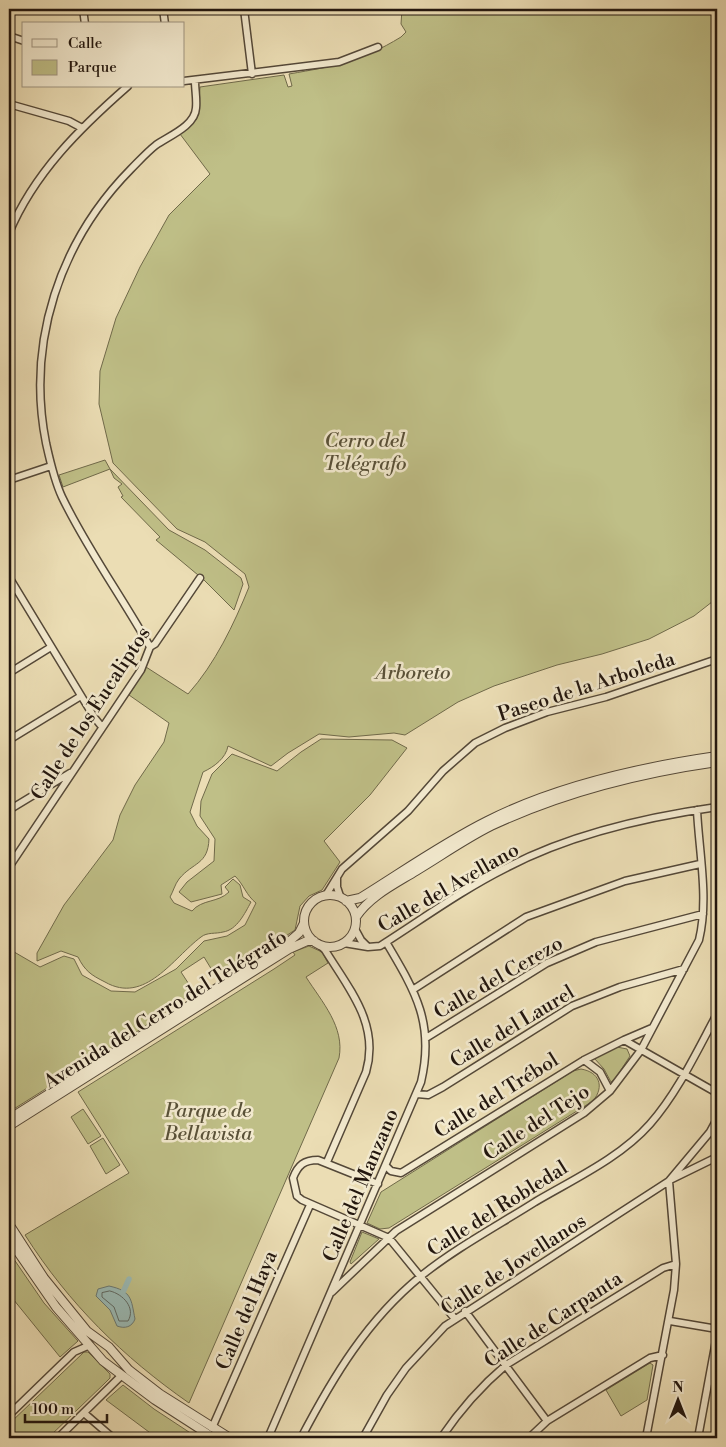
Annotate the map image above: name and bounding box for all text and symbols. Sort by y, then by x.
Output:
legend [22,22,185,88]
text: Calle [68,34,102,53]
text: Parque [68,58,117,77]
park label: Cerro del Telégrafo [324,429,406,477]
street label: Calle de los Eucaliptos [26,622,157,805]
street label: Paseo de la Arboleda [495,647,679,728]
park label: Arboreto [374,661,450,686]
street label: Calle del Avellano [374,838,524,939]
street label: Avenida del Cerro del Telégrafo [39,925,292,1096]
street label: Calle del Cerezo [430,931,568,1025]
street label: Calle del Laurel [446,980,580,1074]
street label: Calle del Trébol [430,1048,564,1144]
street label: Calle del Tejo [479,1080,595,1167]
park label: Parque de Bellavista [163,1099,253,1147]
street label: Calle del Manzano [318,1105,405,1266]
street label: Calle del Robledal [423,1156,573,1263]
street label: Calle de Jovellanos [436,1209,591,1322]
street label: Calle del Haya [211,1246,284,1374]
street label: Calle de Carpanta [480,1266,628,1374]
north arrow [654,1374,704,1424]
text: N [672,1379,684,1397]
scale bar [25,1392,108,1424]
text: 100 m [32,1400,74,1419]

